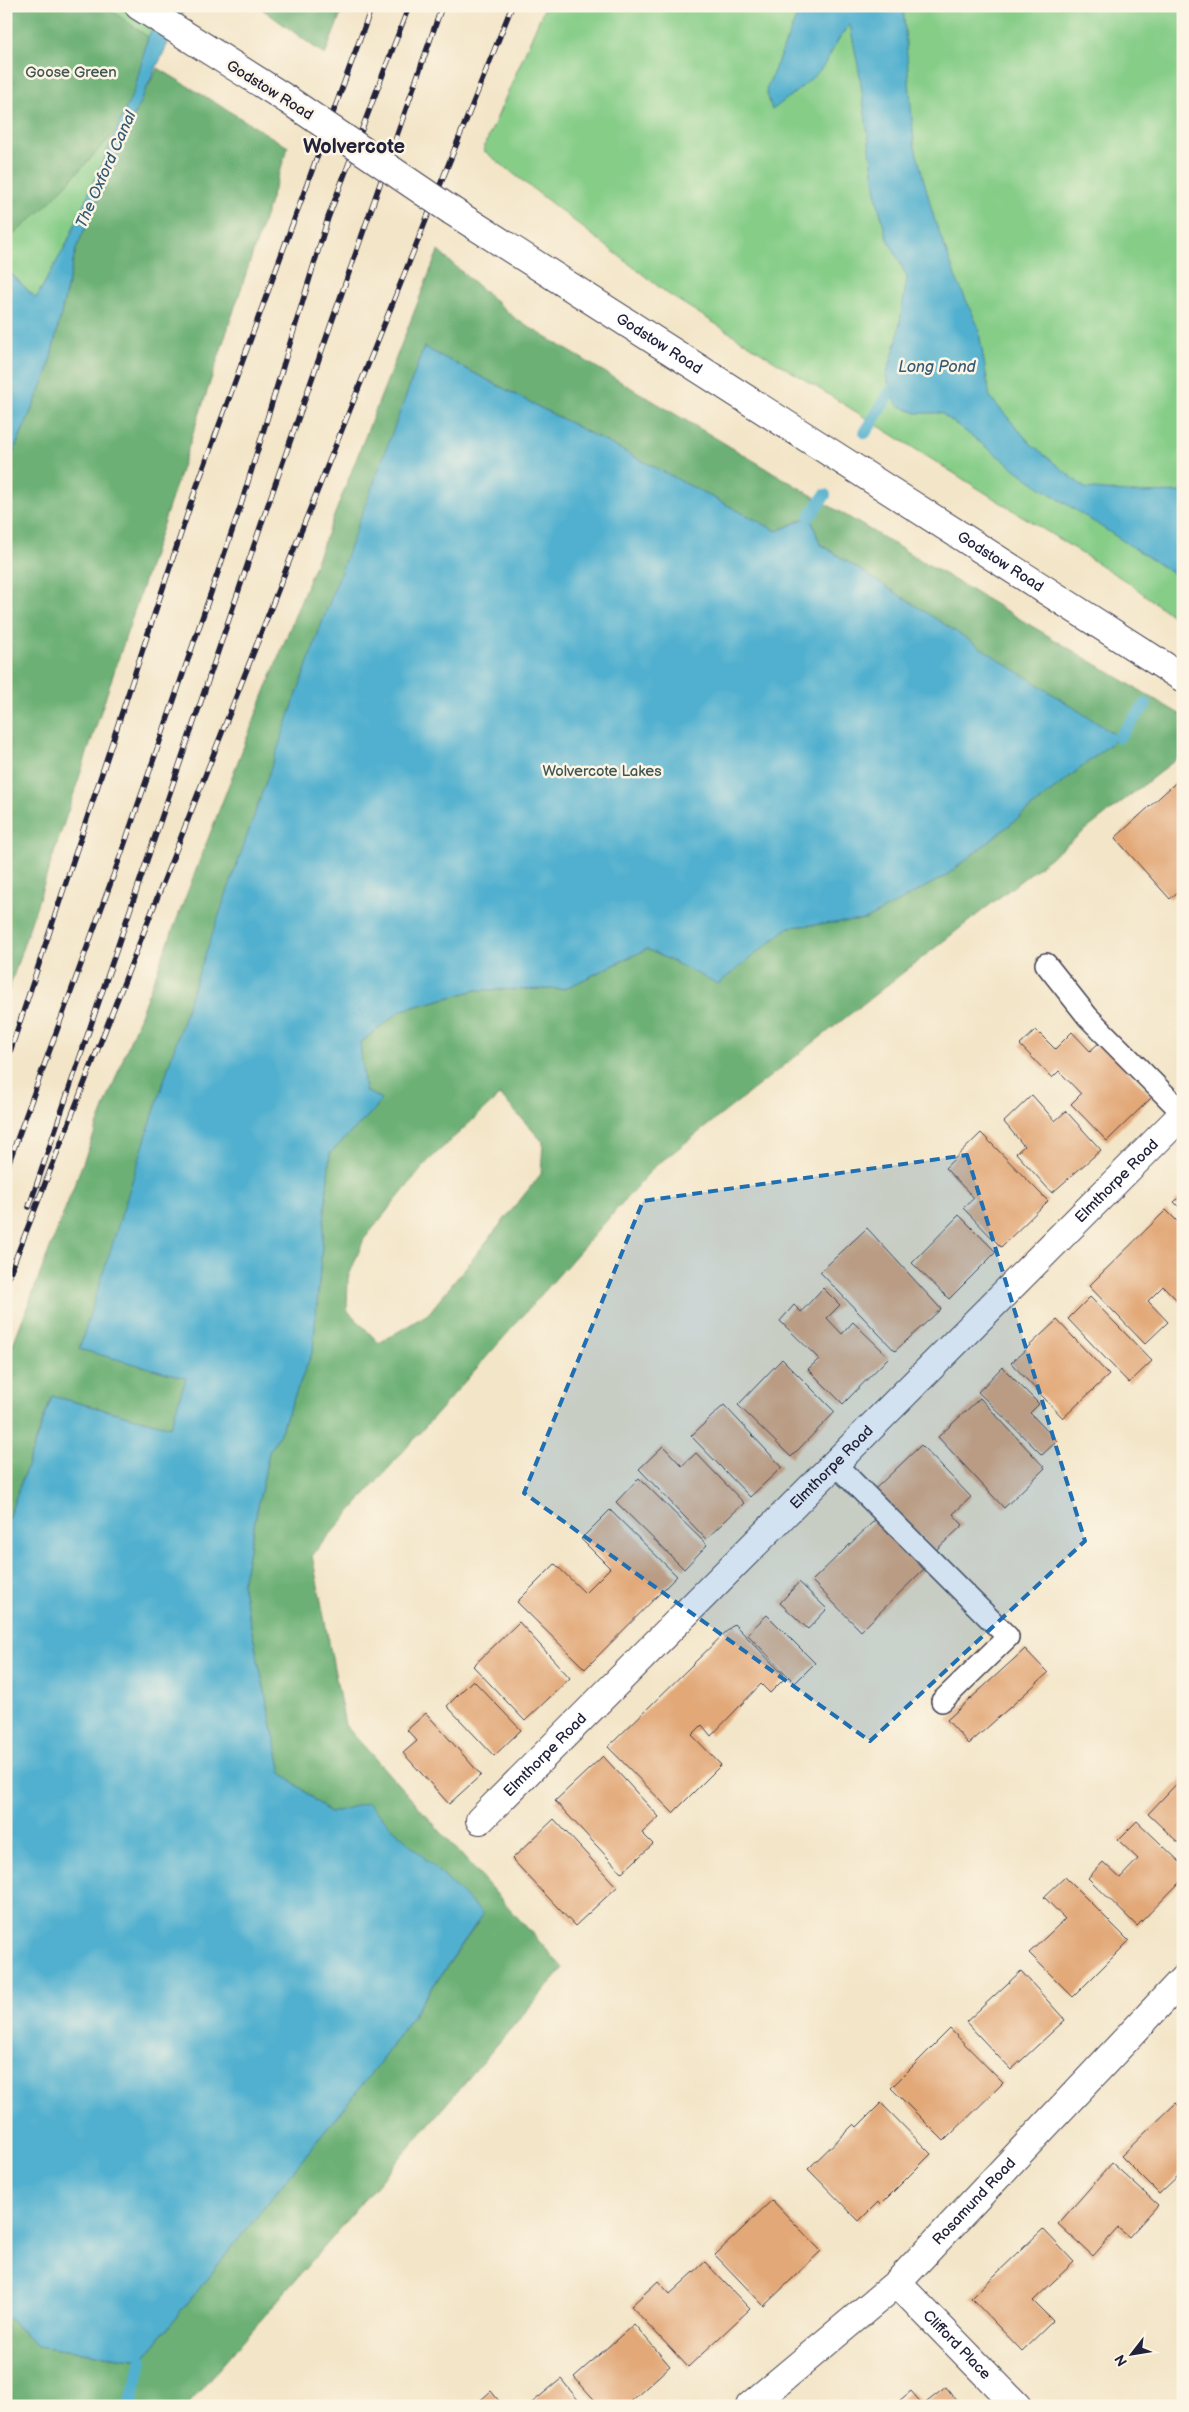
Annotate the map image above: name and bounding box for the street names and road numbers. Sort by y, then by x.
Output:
street label: Godstow Road [223,56,317,125]
street label: Godstow Road [612,309,706,378]
street label: Godstow Road [954,527,1047,597]
street label: Elmthorpe Road [1071,1135,1163,1227]
street label: Elmthorpe Road [786,1422,877,1513]
street label: Elmthorpe Road [500,1709,591,1801]
street label: Rosamund Road [929,2154,1020,2249]
street label: Clifford Place [919,2306,995,2384]

